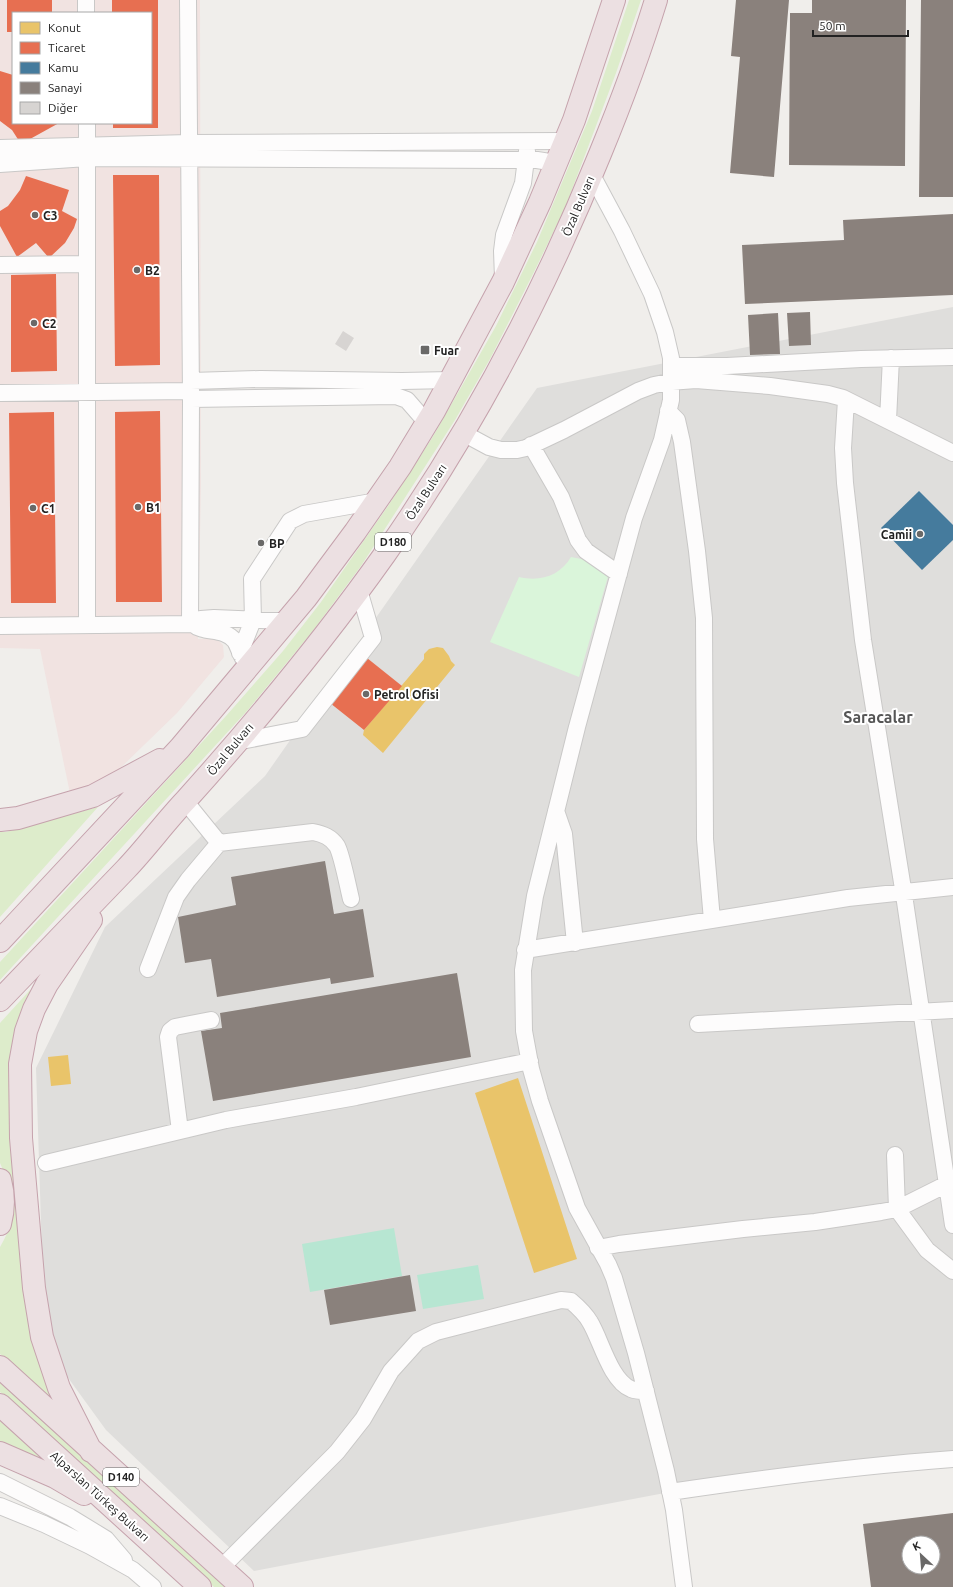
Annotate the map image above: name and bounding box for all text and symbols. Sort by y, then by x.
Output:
legend [12,12,152,124]
scale bar [813,12,908,38]
text: 50 m [819,19,846,32]
text: Konut [48,21,81,34]
text: Ticaret [48,41,86,54]
text: Kamu [48,61,79,74]
text: Sanayi [48,81,82,94]
text: Diğer [48,101,78,114]
street label: Özal Bulvarı [560,174,596,238]
place label: C3 [43,209,57,222]
marker: C3 [30,210,40,220]
place label: B2 [145,264,160,277]
marker: B2 [132,265,142,275]
place label: C2 [42,317,57,330]
marker: C2 [29,318,39,328]
marker: Fuar [419,344,431,356]
place label: Fuar [434,344,459,357]
street label: Özal Bulvarı [403,462,449,522]
place label: B1 [146,501,161,514]
place label: C1 [41,502,55,515]
marker: B1 [133,502,143,512]
marker: C1 [28,503,38,513]
place label: Camii [881,528,912,541]
marker: Camii [915,529,925,539]
road number: D180 [375,533,411,551]
place label: BP [269,537,285,550]
marker: BP [256,538,266,548]
place label: Petrol Ofisi [374,688,439,701]
marker: Petrol Ofisi [361,689,371,699]
district label: Saracalar [843,708,913,726]
street label: Özal Bulvarı [204,720,256,778]
street label: Alparslan Türkeş Bulvarı [48,1448,152,1544]
road number: D140 [103,1468,139,1486]
north arrow [901,1535,941,1575]
text: K [911,1539,923,1553]

